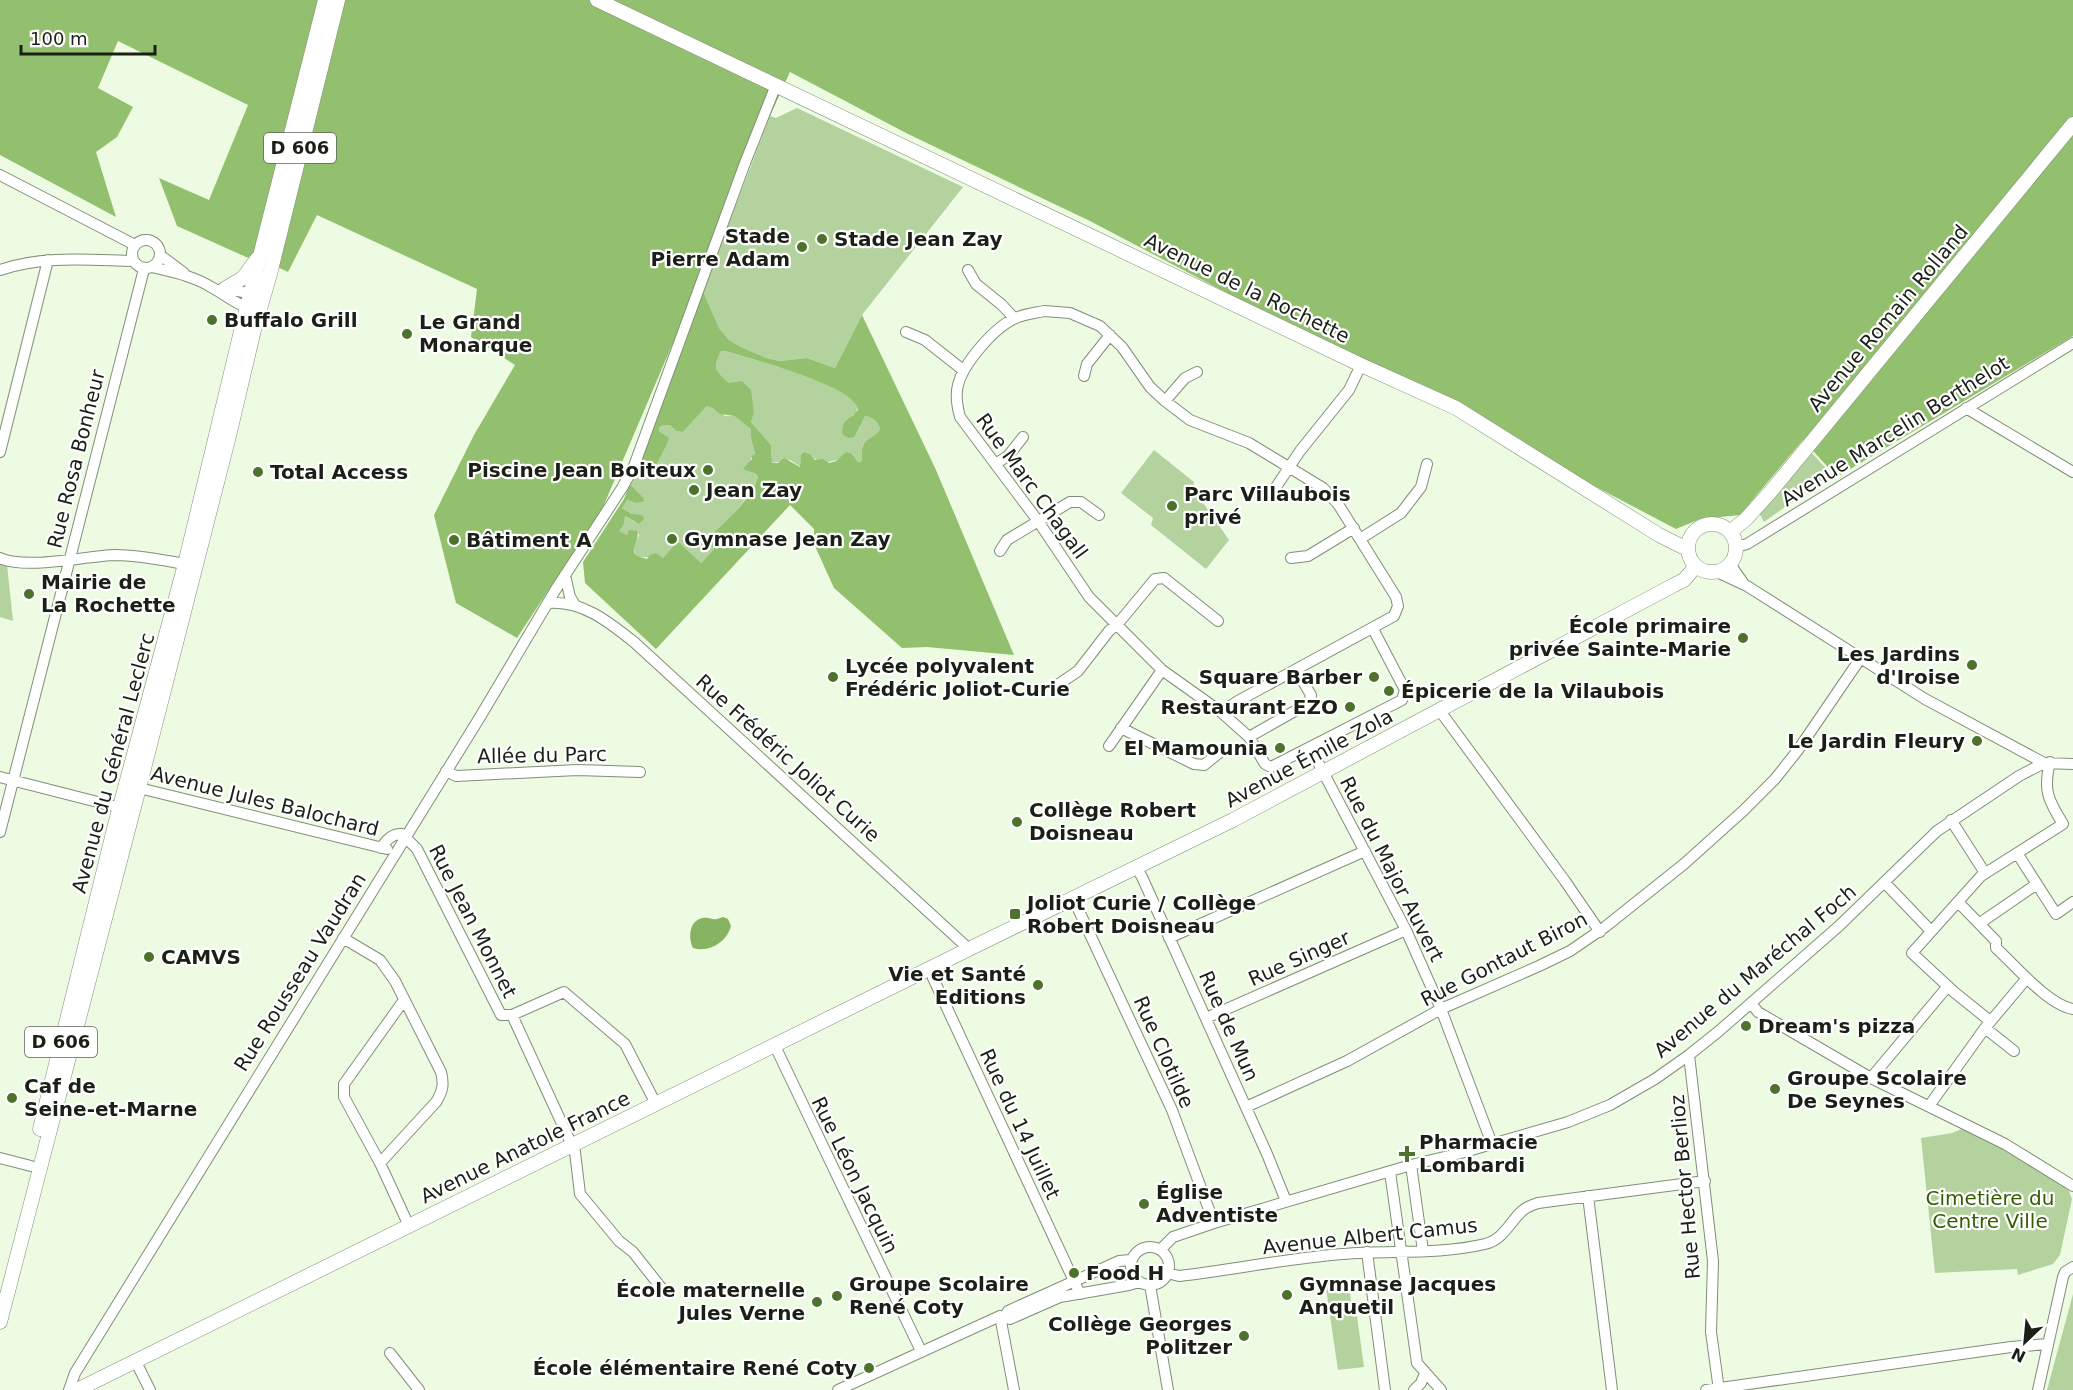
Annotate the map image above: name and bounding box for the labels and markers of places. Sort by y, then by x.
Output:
place label: Stade Pierre Adam [651,224,790,271]
place label: Stade Jean Zay [834,227,1002,251]
marker: Stade Jean Zay [815,232,829,246]
marker: Stade Pierre Adam [795,240,809,254]
place label: Buffalo Grill [224,308,358,332]
place label: Le Grand Monarque [419,310,532,357]
marker: Buffalo Grill [205,313,219,327]
marker: Le Grand Monarque [400,327,414,341]
place label: Piscine Jean Boiteux [467,458,696,482]
place label: Total Access [270,460,408,484]
marker: Piscine Jean Boiteux [701,463,715,477]
marker: Total Access [251,465,265,479]
place label: Jean Zay [704,478,802,502]
place label: Parc Villaubois privé [1184,482,1351,529]
marker: Jean Zay [687,483,701,497]
marker: Parc Villaubois privé [1165,499,1179,513]
place label: Gymnase Jean Zay [684,527,891,551]
place label: Bâtiment A [466,528,592,552]
marker: Gymnase Jean Zay [665,532,679,546]
marker: Bâtiment A [447,533,461,547]
place label: Mairie de La Rochette [41,570,176,617]
marker: Mairie de La Rochette [22,587,36,601]
place label: École primaire privée Sainte-Marie [1509,614,1731,661]
marker: École primaire privée Sainte-Marie [1736,631,1750,645]
place label: Les Jardins d'Iroise [1837,642,1960,689]
place label: Lycée polyvalent Frédéric Joliot-Curie [845,654,1070,701]
marker: Les Jardins d'Iroise [1965,658,1979,672]
place label: Square Barber [1199,665,1362,689]
marker: Lycée polyvalent Frédéric Joliot-Curie [826,670,840,684]
marker: Square Barber [1367,670,1381,684]
place label: Épicerie de la Vilaubois [1401,679,1664,703]
marker: Épicerie de la Vilaubois [1382,684,1396,698]
place label: Restaurant EZO [1161,695,1338,719]
marker: Restaurant EZO [1343,700,1357,714]
place label: Le Jardin Fleury [1787,729,1965,753]
marker: Le Jardin Fleury [1970,734,1984,748]
place label: El Mamounia [1124,736,1268,760]
marker: El Mamounia [1273,741,1287,755]
place label: Collège Robert Doisneau [1029,798,1196,845]
marker: Collège Robert Doisneau [1010,815,1024,829]
place label: Joliot Curie / Collège Robert Doisneau [1025,891,1256,938]
marker: Joliot Curie / Collège Robert Doisneau [1008,907,1022,921]
place label: CAMVS [161,945,241,969]
marker: CAMVS [142,950,156,964]
place label: Vie et Santé Editions [888,962,1026,1009]
marker: Vie et Santé Editions [1031,978,1045,992]
place label: Dream's pizza [1758,1014,1915,1038]
marker: Dream's pizza [1739,1019,1753,1033]
place label: Groupe Scolaire De Seynes [1787,1066,1967,1113]
place label: Caf de Seine-et-Marne [24,1074,197,1121]
marker: Groupe Scolaire De Seynes [1768,1082,1782,1096]
marker: Caf de Seine-et-Marne [5,1091,19,1105]
place label: Pharmacie Lombardi [1419,1130,1538,1177]
marker: Pharmacie Lombardi [1400,1147,1414,1161]
place label: Église Adventiste [1156,1180,1278,1227]
marker: Église Adventiste [1137,1197,1151,1211]
place label: Food H [1086,1261,1164,1285]
marker: Food H [1067,1266,1081,1280]
place label: Groupe Scolaire René Coty [849,1272,1029,1319]
place label: Gymnase Jacques Anquetil [1299,1272,1496,1319]
place label: École maternelle Jules Verne [616,1278,805,1325]
marker: Gymnase Jacques Anquetil [1280,1288,1294,1302]
marker: Groupe Scolaire René Coty [830,1289,844,1303]
marker: École maternelle Jules Verne [810,1295,824,1309]
place label: Collège Georges Politzer [1048,1312,1232,1359]
marker: Collège Georges Politzer [1237,1329,1251,1343]
place label: École élémentaire René Coty [533,1356,857,1380]
marker: École élémentaire René Coty [862,1361,876,1375]

